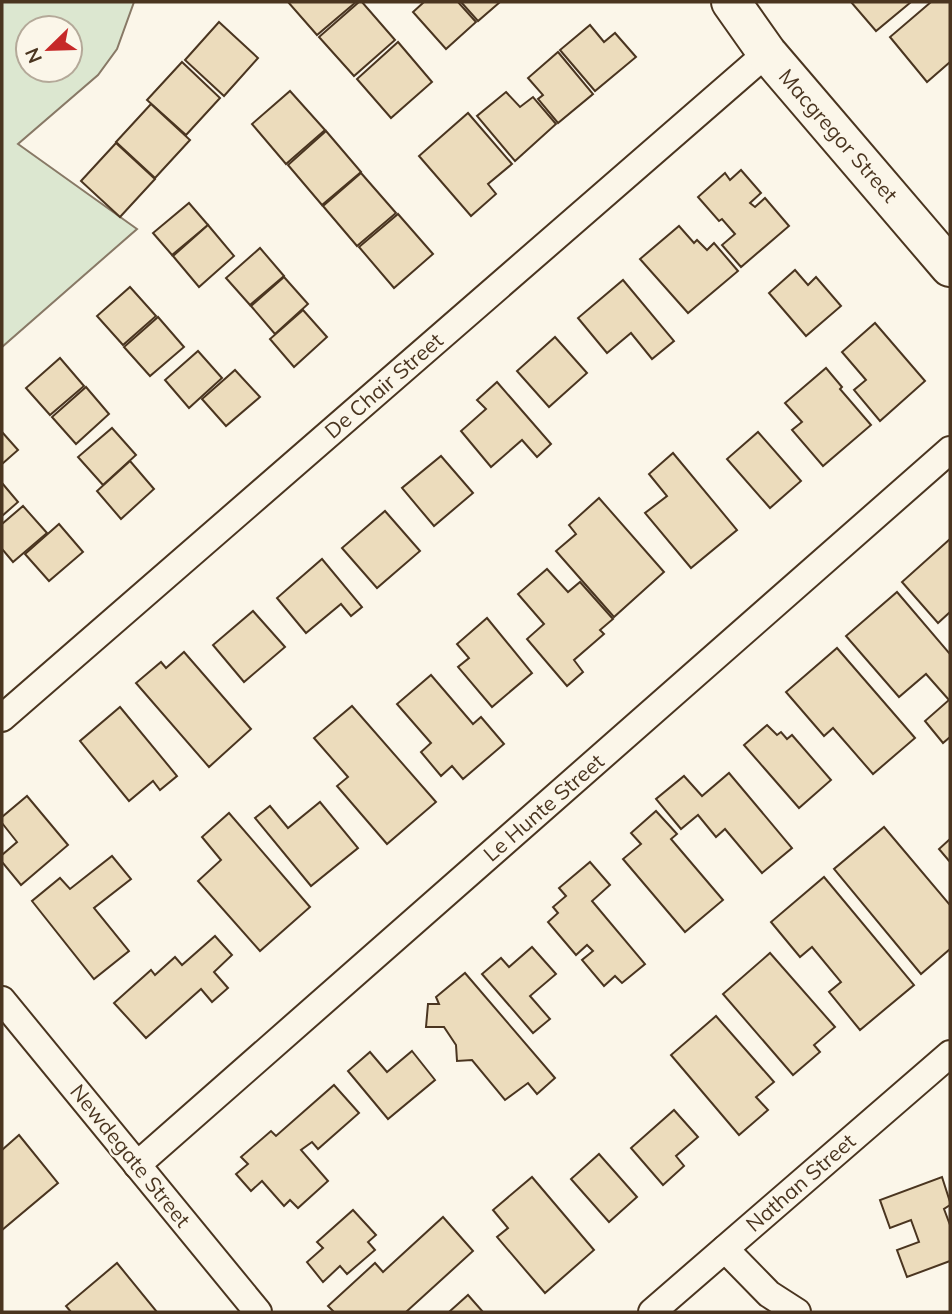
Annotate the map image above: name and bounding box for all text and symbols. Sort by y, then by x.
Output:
north arrow [14,14,84,84]
text: N [20,44,47,67]
street label: Macgregor Street [774,63,904,207]
street label: De Chair Street [319,327,448,444]
street label: Le Hunte Street [478,748,609,867]
street label: Newdegate Street [65,1079,196,1232]
street label: Nathan Street [740,1128,860,1237]

